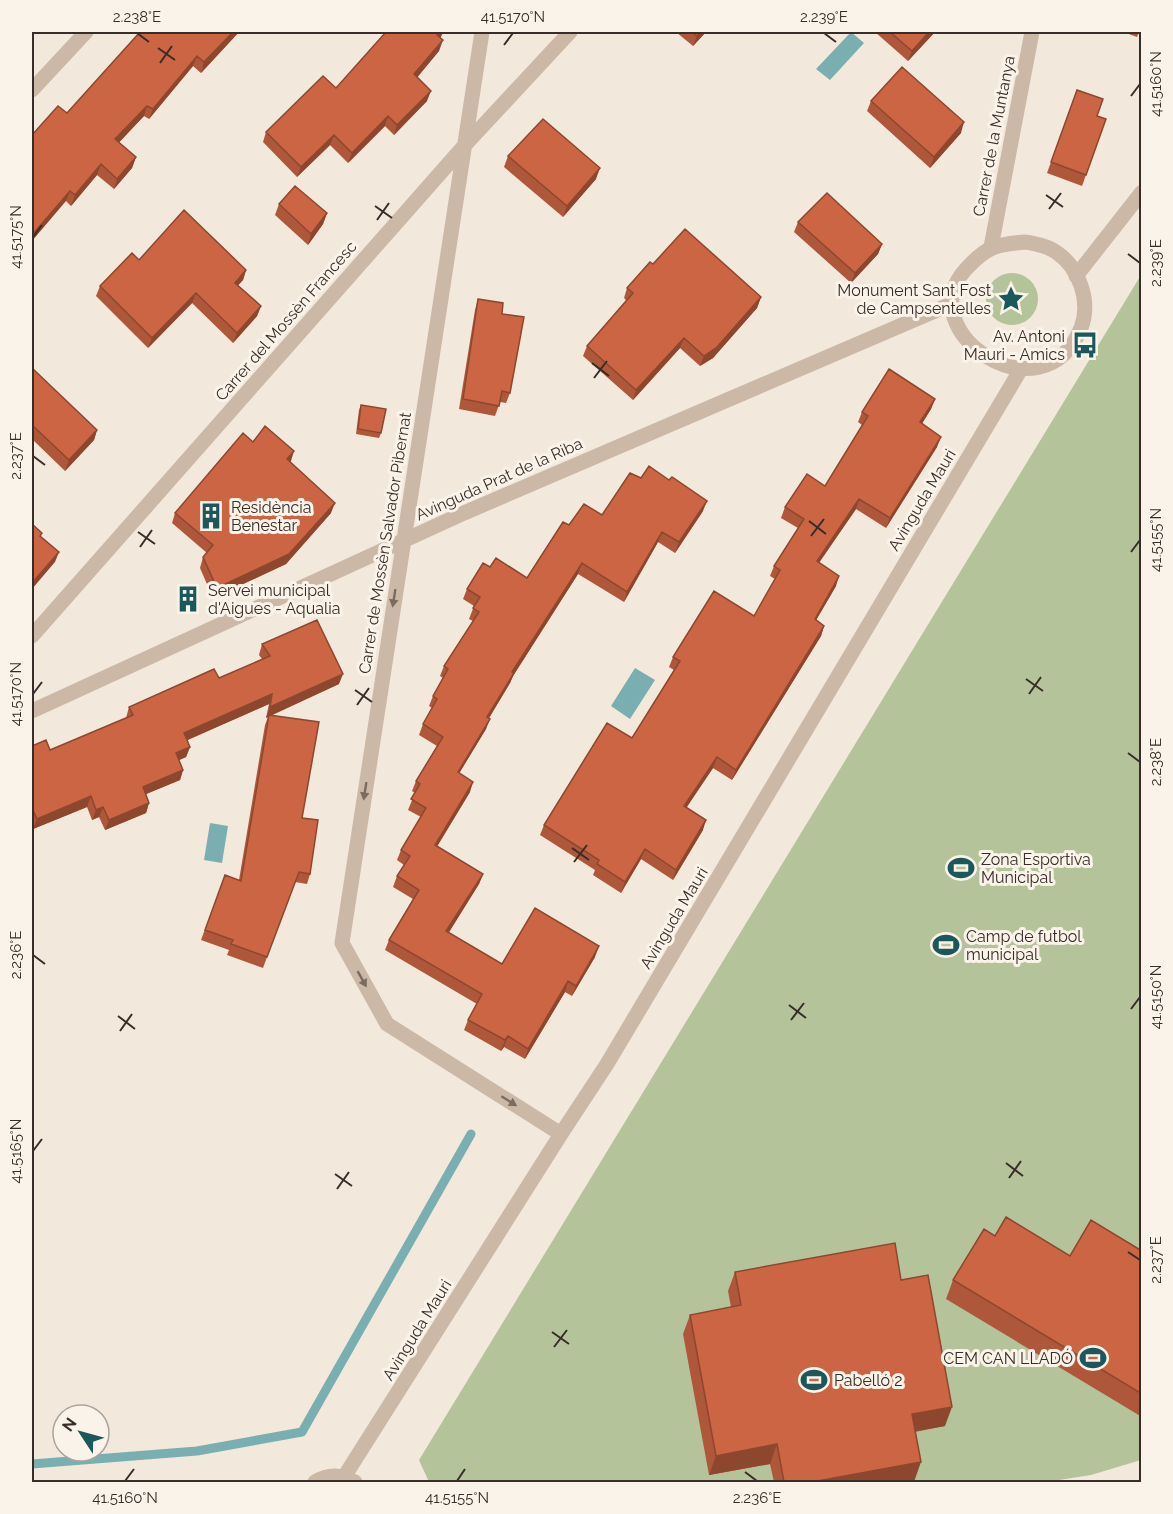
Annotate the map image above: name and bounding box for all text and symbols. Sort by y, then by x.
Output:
text: 2.238°E [113,8,161,26]
text: 41.5170°N [481,8,545,26]
text: 2.239°E [800,8,848,26]
text: 41.5160°N [1147,51,1165,117]
street label: Carrer de la Muntanya [969,54,1019,218]
text: 41.5175°N [7,205,25,269]
street label: Carrer del Mossèn Francesc [211,237,361,405]
text: 2.239°E [1147,239,1165,287]
place label: Monument Sant Fost de Campsentelles [837,281,992,318]
place icon: Monument Sant Fost de Campsentelles [996,284,1026,314]
place label: Av. Antoni Mauri - Amics [964,327,1065,364]
bus stop icon: Av. Antoni Mauri - Amics [1070,330,1100,360]
street label: Carrer de Mossèn Salvador Pibernat [355,410,415,675]
text: 2.237°E [7,432,25,480]
street label: Avinguda Prat de la Riba [413,434,585,524]
street label: Avinguda Mauri [884,446,960,554]
place label: Residència Benestar [231,498,311,535]
building icon: Residència Benestar [196,501,226,531]
text: 41.5155°N [1147,508,1165,572]
place label: Servei municipal d'Aigues - Aqualia [208,581,341,618]
building icon: Servei municipal d'Aigues - Aqualia [173,584,203,614]
one-way arrow [390,589,399,608]
text: 41.5170°N [7,662,25,726]
text: 2.238°E [1147,738,1165,786]
one-way arrow [360,782,369,801]
place label: Zona Esportiva Municipal [981,850,1091,887]
sports icon: Zona Esportiva Municipal [946,853,976,883]
street label: Avinguda Mauri [636,864,712,972]
place label: Camp de futbol municipal [966,927,1082,964]
sports icon: Camp de futbol municipal [931,930,961,960]
text: 2.236°E [7,931,25,979]
text: 41.5150°N [1147,965,1165,1029]
one-way arrow [357,971,367,988]
one-way arrow [501,1095,517,1106]
text: 41.5165°N [7,1119,25,1183]
text: 2.237°E [1147,1236,1165,1284]
street label: Avinguda Mauri [378,1276,456,1384]
sports icon: CEM CAN LLADÓ [1078,1343,1108,1373]
place label: CEM CAN LLADÓ [943,1348,1073,1368]
sports icon: Pabelló 2 [799,1365,829,1395]
place label: Pabelló 2 [834,1371,903,1390]
north arrow [51,1403,111,1463]
text: N [58,1414,81,1435]
text: 41.5160°N [92,1489,158,1507]
text: 41.5155°N [425,1489,489,1507]
text: 2.236°E [733,1489,781,1507]

